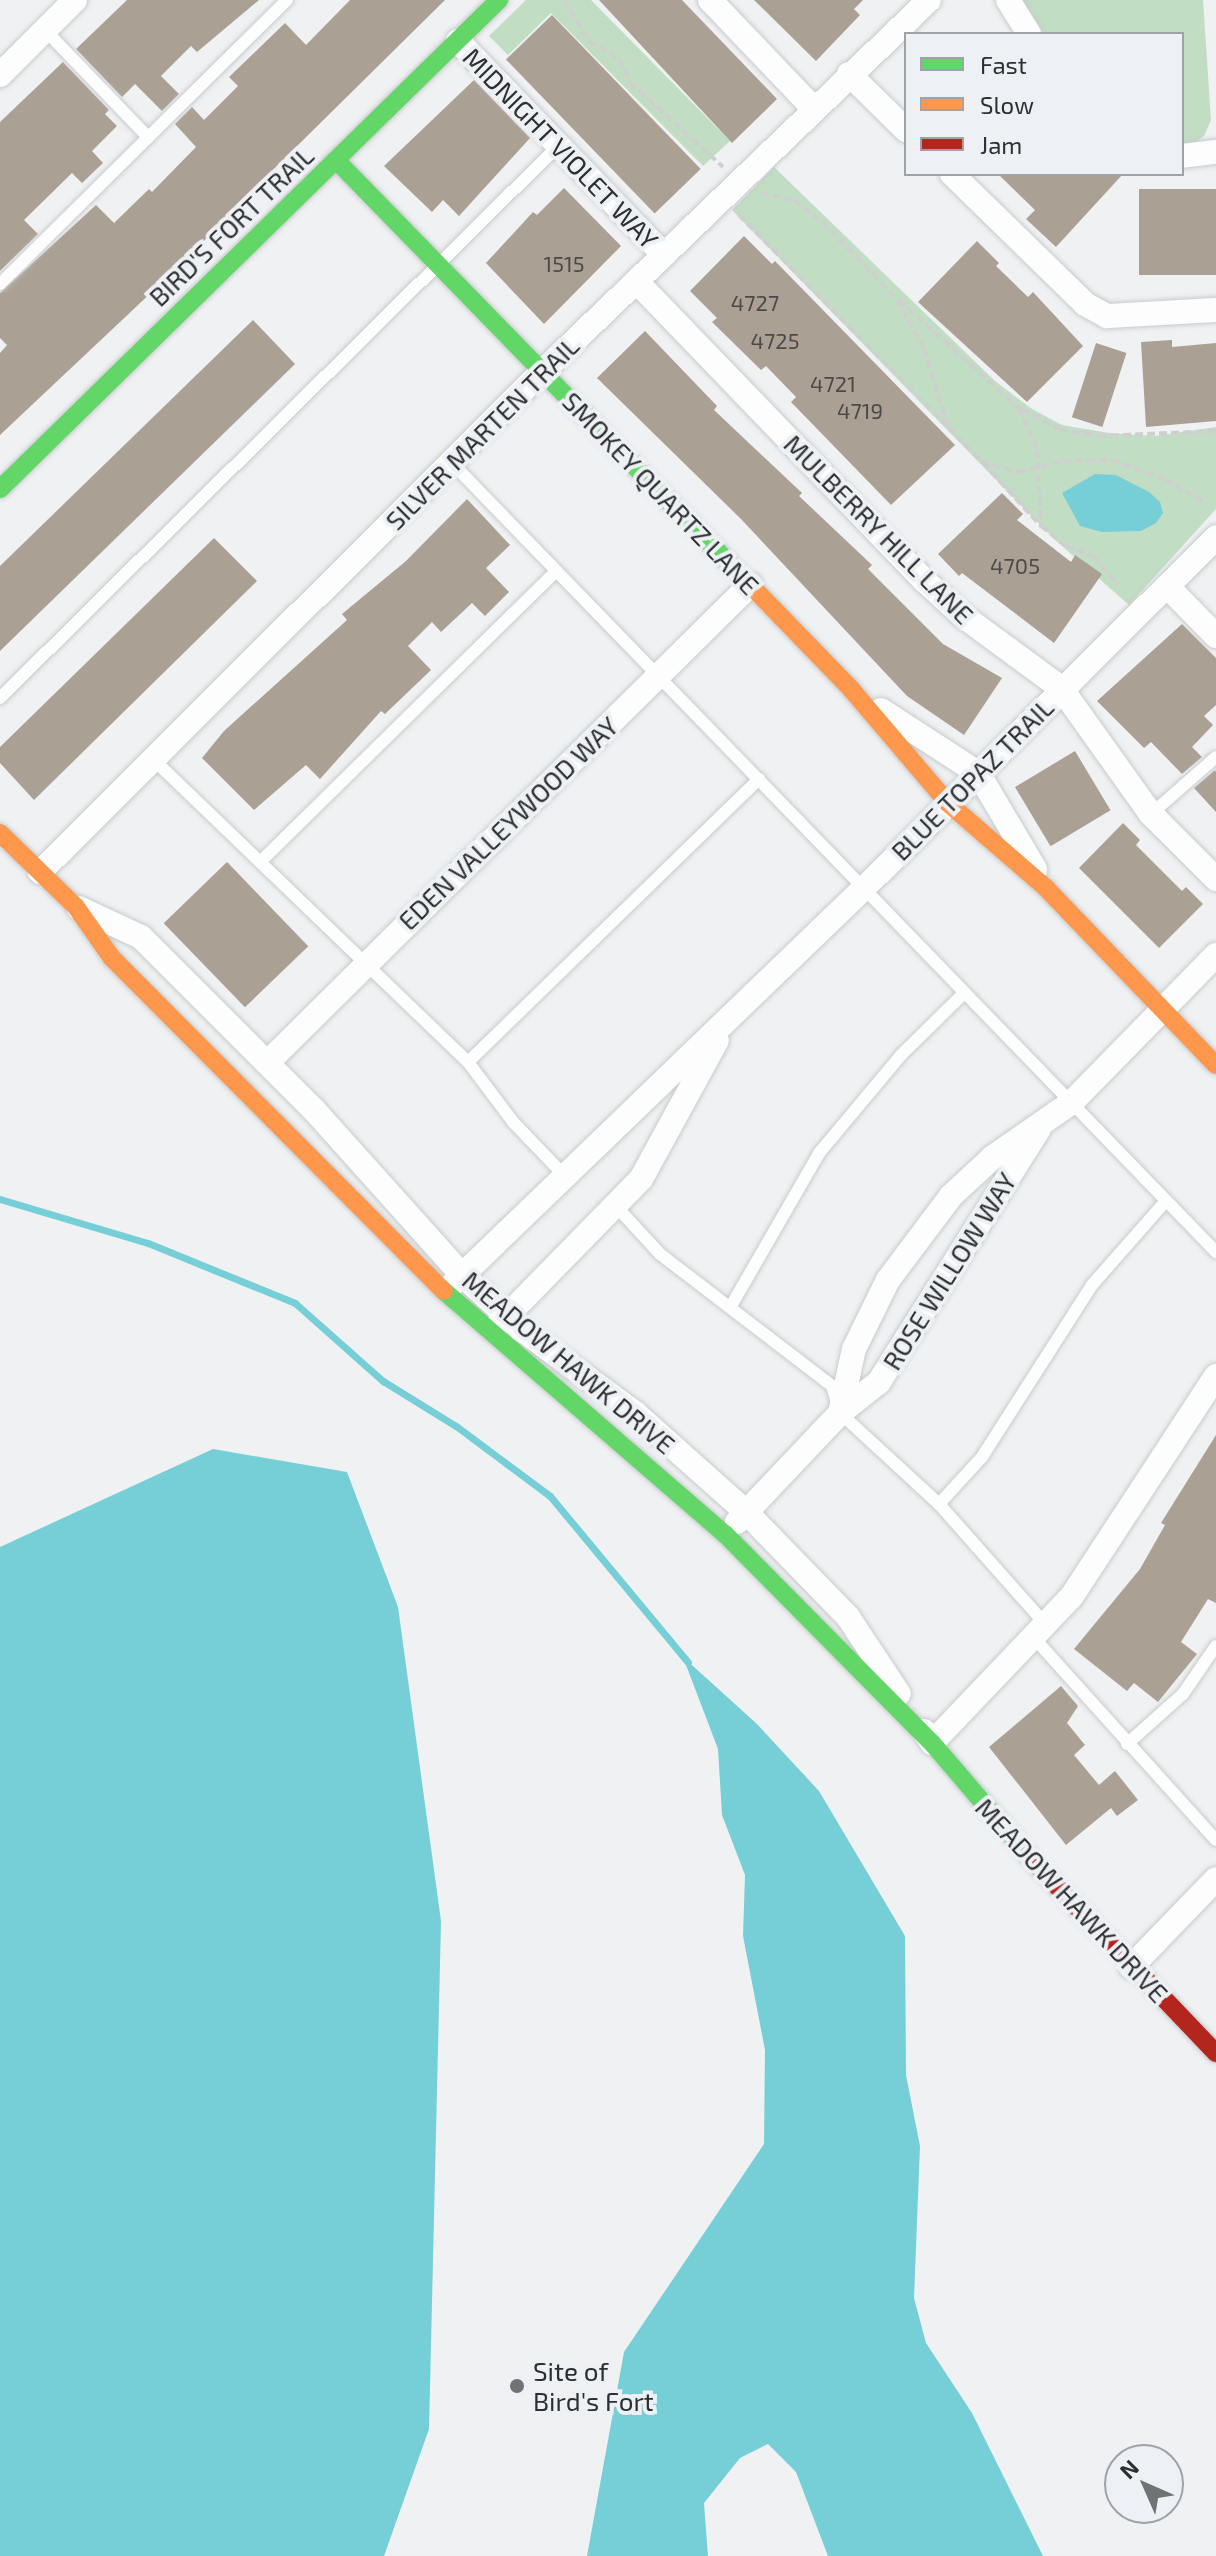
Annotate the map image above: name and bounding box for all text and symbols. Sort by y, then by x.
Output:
legend [904,32,1184,176]
street label: MIDNIGHT VIOLET WAY [456,40,666,256]
text: Fast [980,50,1027,79]
text: Slow [980,90,1034,119]
text: Jam [980,130,1022,159]
street label: BIRD'S FORT TRAIL [142,139,320,313]
house number: 1515 [543,251,585,277]
house number: 4727 [731,290,779,316]
house number: 4725 [751,328,799,354]
street label: SILVER MARTEN TRAIL [379,330,585,536]
house number: 4721 [810,371,856,397]
street label: SMOKEY QUARTZ LANE [556,385,766,601]
house number: 4719 [837,398,883,424]
street label: MULBERRY HILL LANE [778,428,980,630]
house number: 4705 [990,553,1040,579]
street label: BLUE TOPAZ TRAIL [884,691,1060,867]
street label: EDEN VALLEYWOOD WAY [391,710,625,936]
street label: ROSE WILLOW WAY [875,1166,1023,1376]
street label: MEADOW HAWK DRIVE [456,1264,682,1460]
street label: MEADOW HAWK DRIVE [969,1791,1175,2009]
place label: Site of Bird's Fort [533,2355,654,2416]
marker: Site of Bird's Fort [508,2377,526,2395]
north arrow [1104,2444,1184,2524]
text: N [1114,2454,1143,2483]

